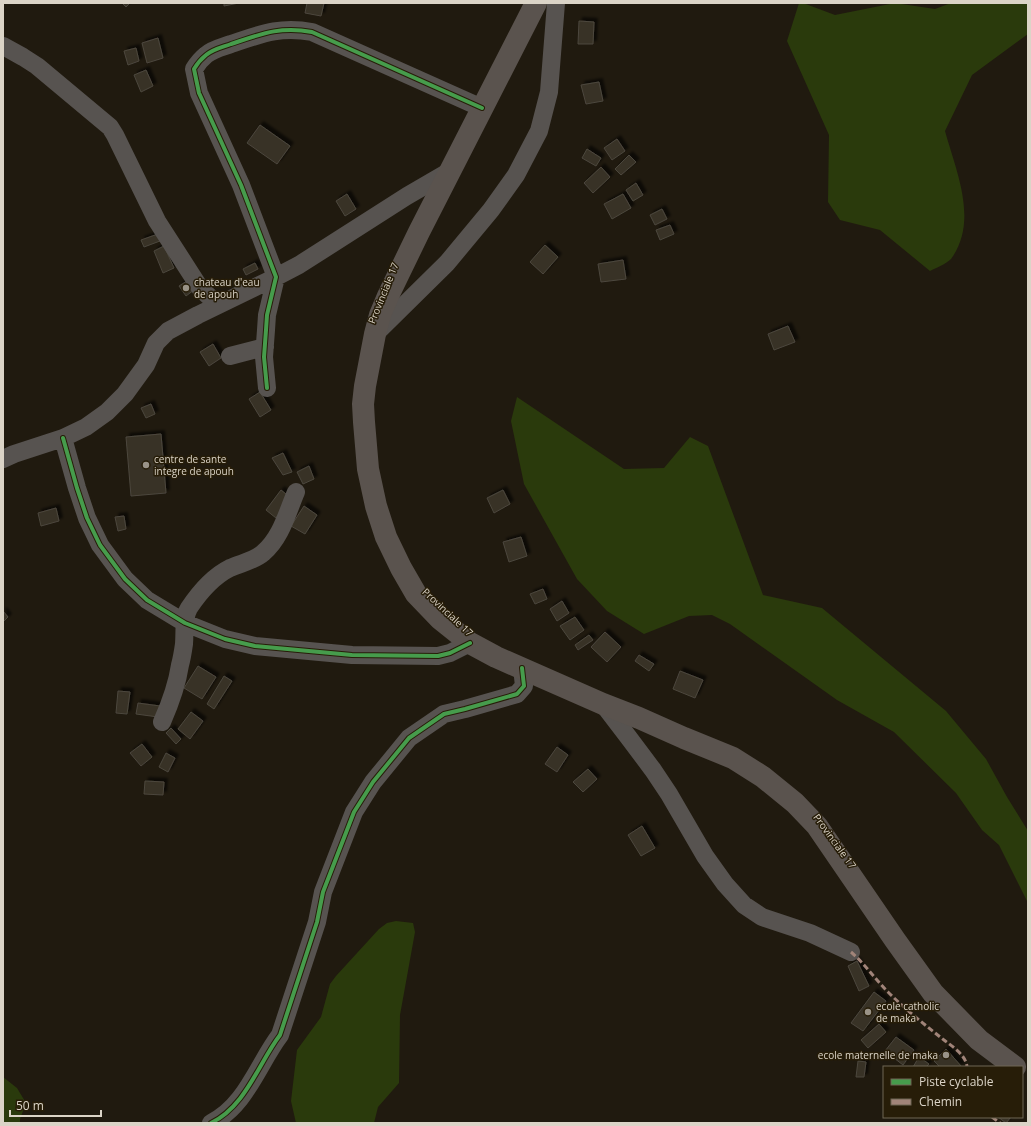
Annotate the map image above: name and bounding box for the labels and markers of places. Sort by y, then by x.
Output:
place label: chateau d'eau de apouh [194,275,260,301]
marker: chateau d'eau de apouh [181,283,191,293]
place label: centre de sante integre de apouh [154,452,234,478]
marker: centre de sante integre de apouh [141,460,151,470]
place label: ecole catholic de maka [876,999,939,1025]
marker: ecole catholic de maka [863,1007,873,1017]
place label: ecole maternelle de maka [818,1048,938,1062]
marker: ecole maternelle de maka [941,1050,951,1060]

